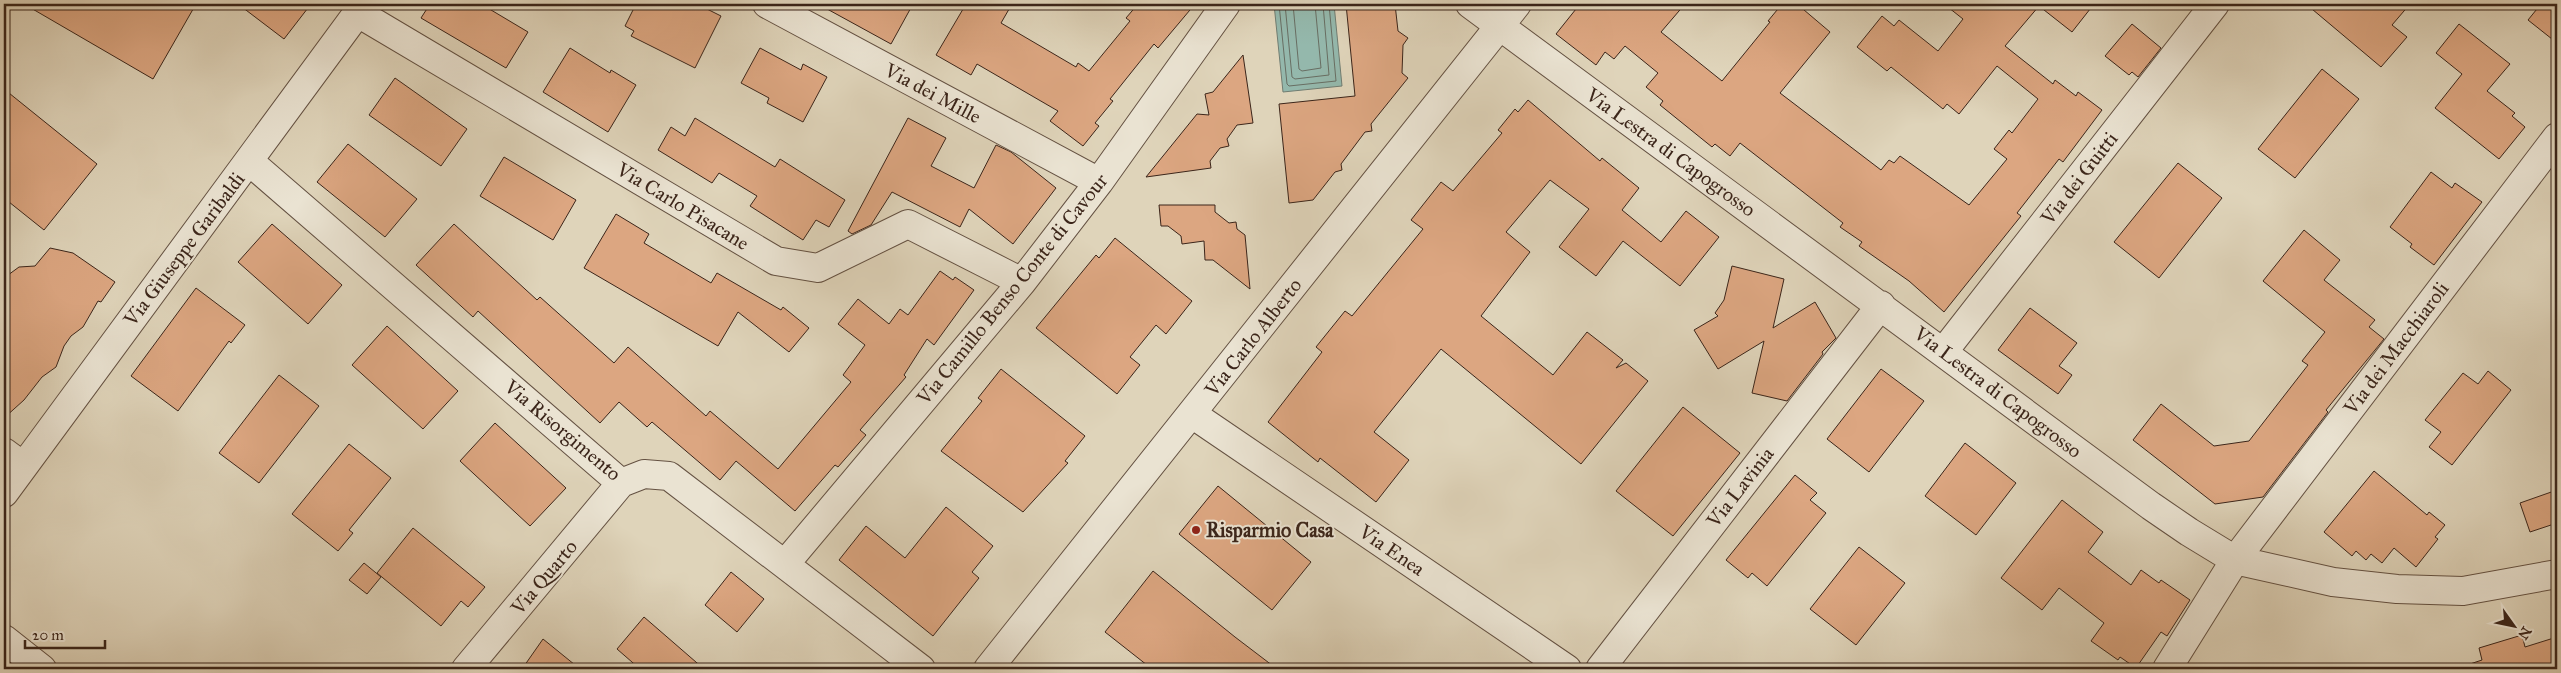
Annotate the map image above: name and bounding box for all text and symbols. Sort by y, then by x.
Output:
street label: Via dei Mille [880,57,985,128]
street label: Via Lestra di Capogrosso [1580,82,1761,222]
street label: Via dei Guitti [2035,127,2123,230]
street label: Via Carlo Pisacane [612,157,754,255]
street label: Via Giuseppe Garibaldi [118,167,250,331]
street label: Via Camillo Benso Conte di Cavour [911,168,1113,410]
street label: Via Carlo Alberto [1199,273,1307,402]
street label: Via dei Macchiaroli [2338,277,2454,420]
street label: Via Lestra di Capogrosso [1908,320,2087,464]
street label: Via Risorgimento [498,374,626,486]
street label: Via Lavinia [1701,442,1779,533]
place label: Risparmio Casa [1206,518,1334,543]
street label: Via Enea [1354,519,1430,581]
marker: Risparmio Casa [1190,524,1202,536]
street label: Via Quarto [505,535,582,620]
north arrow [2488,600,2538,650]
scale bar [25,618,105,650]
text: N [2514,623,2535,643]
text: 20 m [32,626,64,644]

